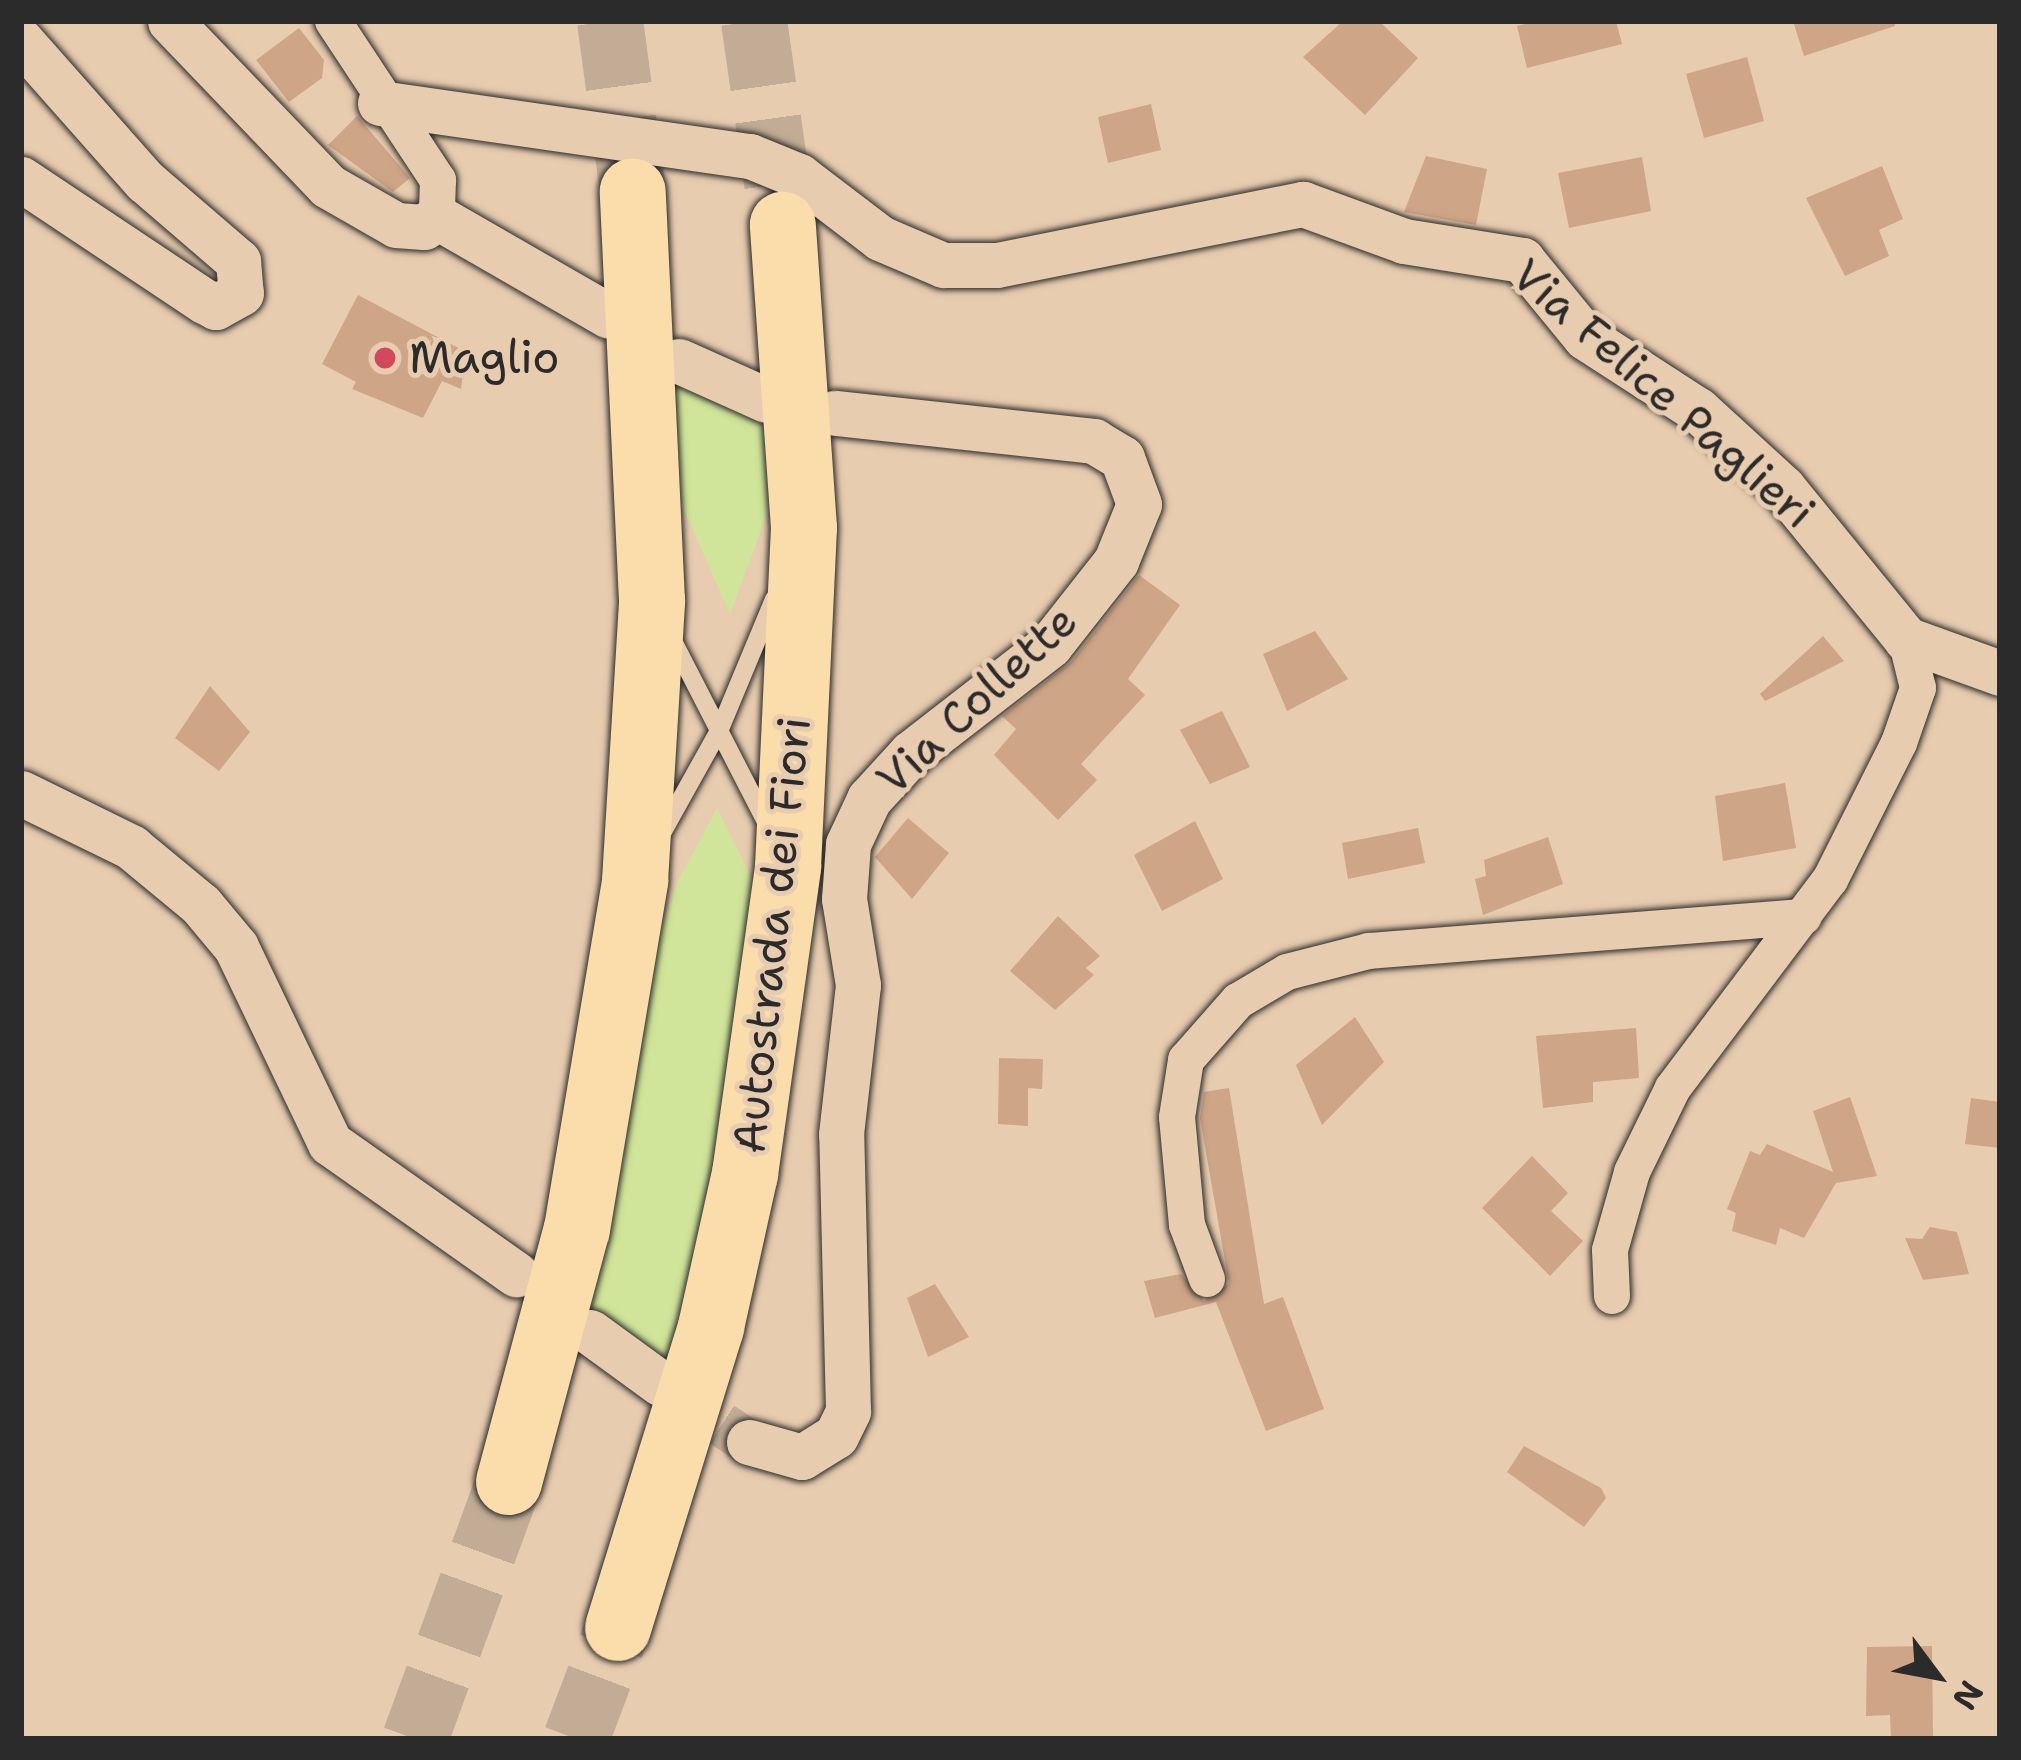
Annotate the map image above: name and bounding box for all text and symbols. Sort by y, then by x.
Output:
street label: Via Felice Paglieri [1501,248,1825,540]
place label: Maglio [409,331,559,385]
marker: Maglio [372,345,398,371]
street label: Via Collette [866,594,1088,806]
street label: Autostrada dei Fiori [722,714,822,1156]
north arrow [1877,1616,1997,1736]
text: N [1942,1672,1994,1718]

